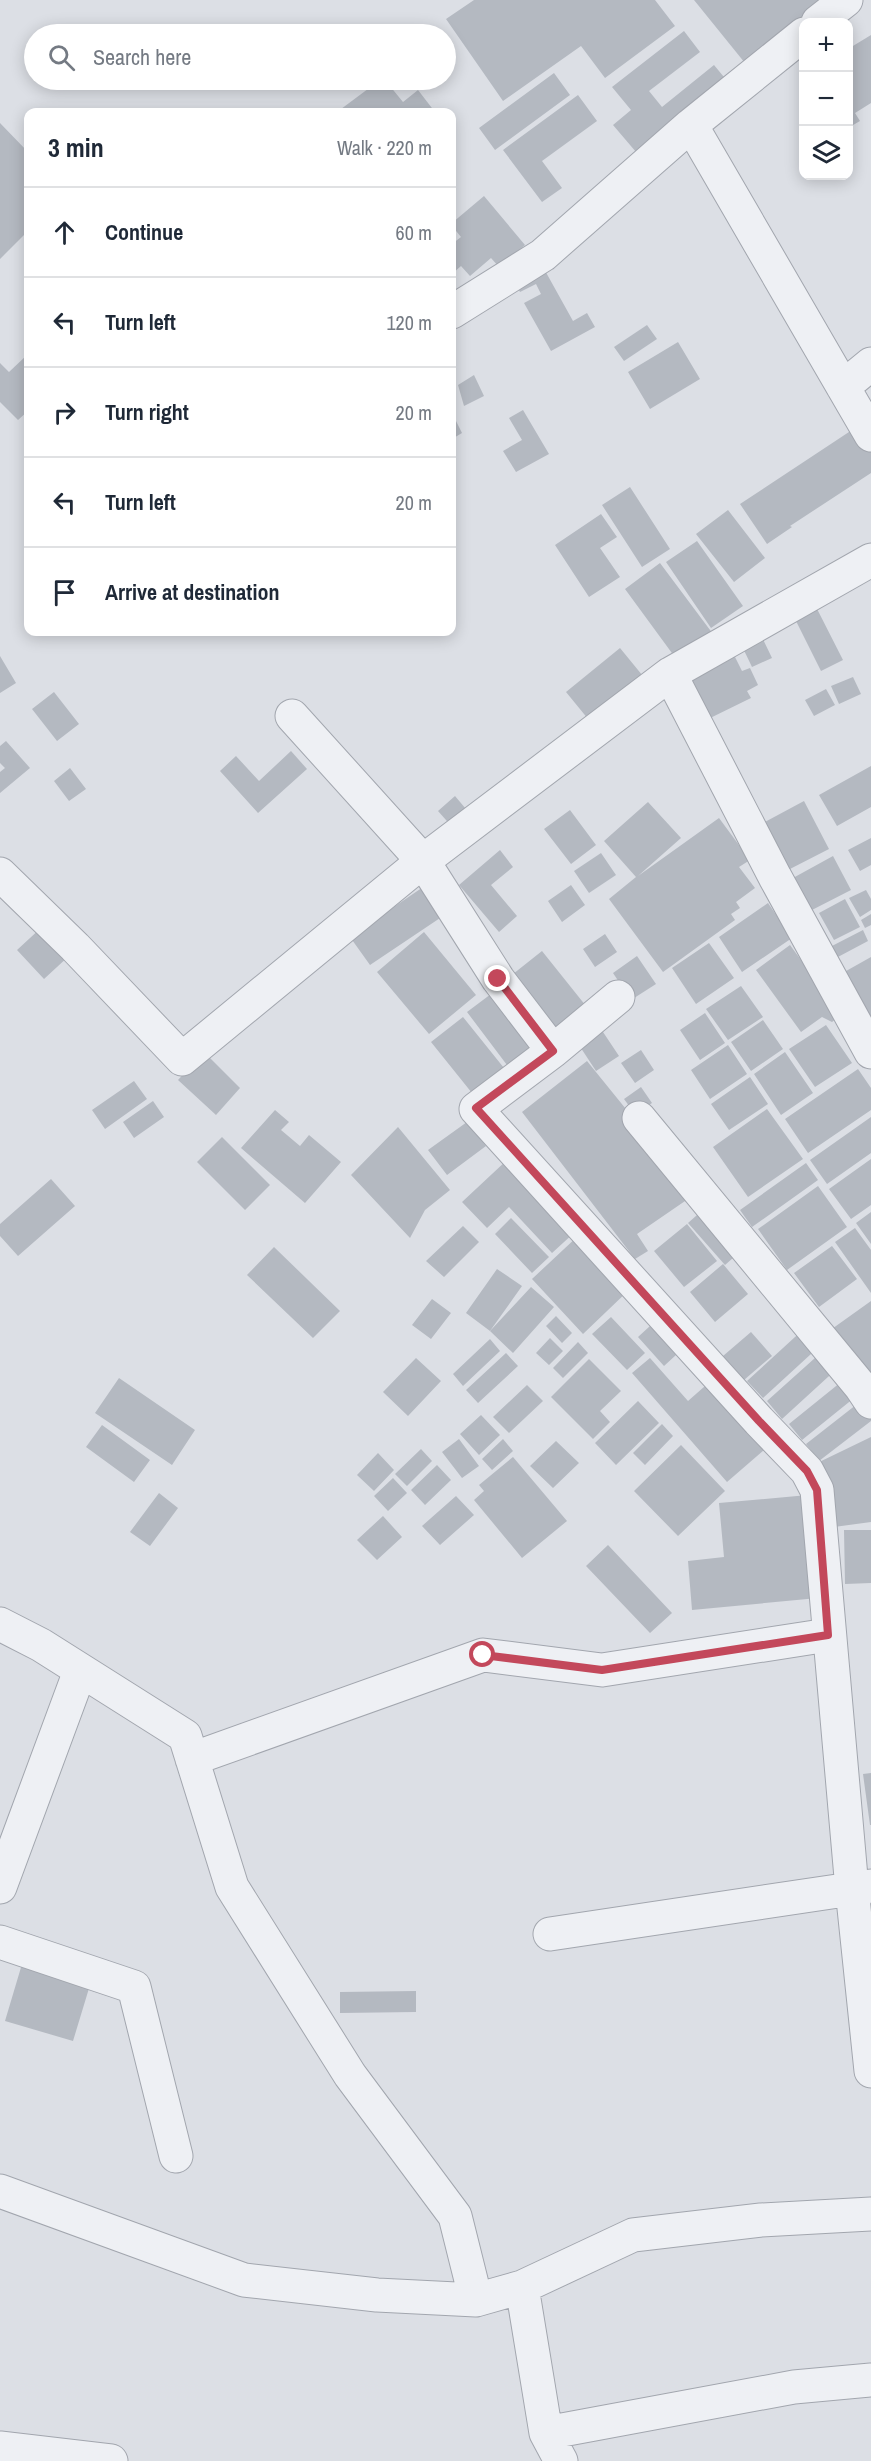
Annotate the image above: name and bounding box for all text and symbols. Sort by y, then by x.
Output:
map controls [799,18,853,180]
button: + [799,18,853,72]
search box [24,24,456,90]
icon: search [45,41,78,74]
text: Search here [93,42,191,72]
button: − [799,72,853,126]
button: layers [799,126,853,180]
text: 3 min [48,130,104,165]
text: Walk · 220 m [337,134,432,161]
icon: ahead [48,216,81,249]
text: Continue [105,217,183,247]
text: 60 m [396,219,432,246]
icon: left [48,306,81,339]
text: Turn left [105,307,176,337]
text: 120 m [386,309,432,336]
icon: right [48,396,81,429]
text: Turn right [105,397,189,427]
text: 20 m [396,399,432,426]
icon: left [48,486,81,519]
text: Turn left [105,487,176,517]
text: 20 m [396,489,432,516]
icon: arrive [48,576,81,609]
text: Arrive at destination [105,577,279,607]
route end [484,965,510,991]
route start [469,1641,495,1667]

